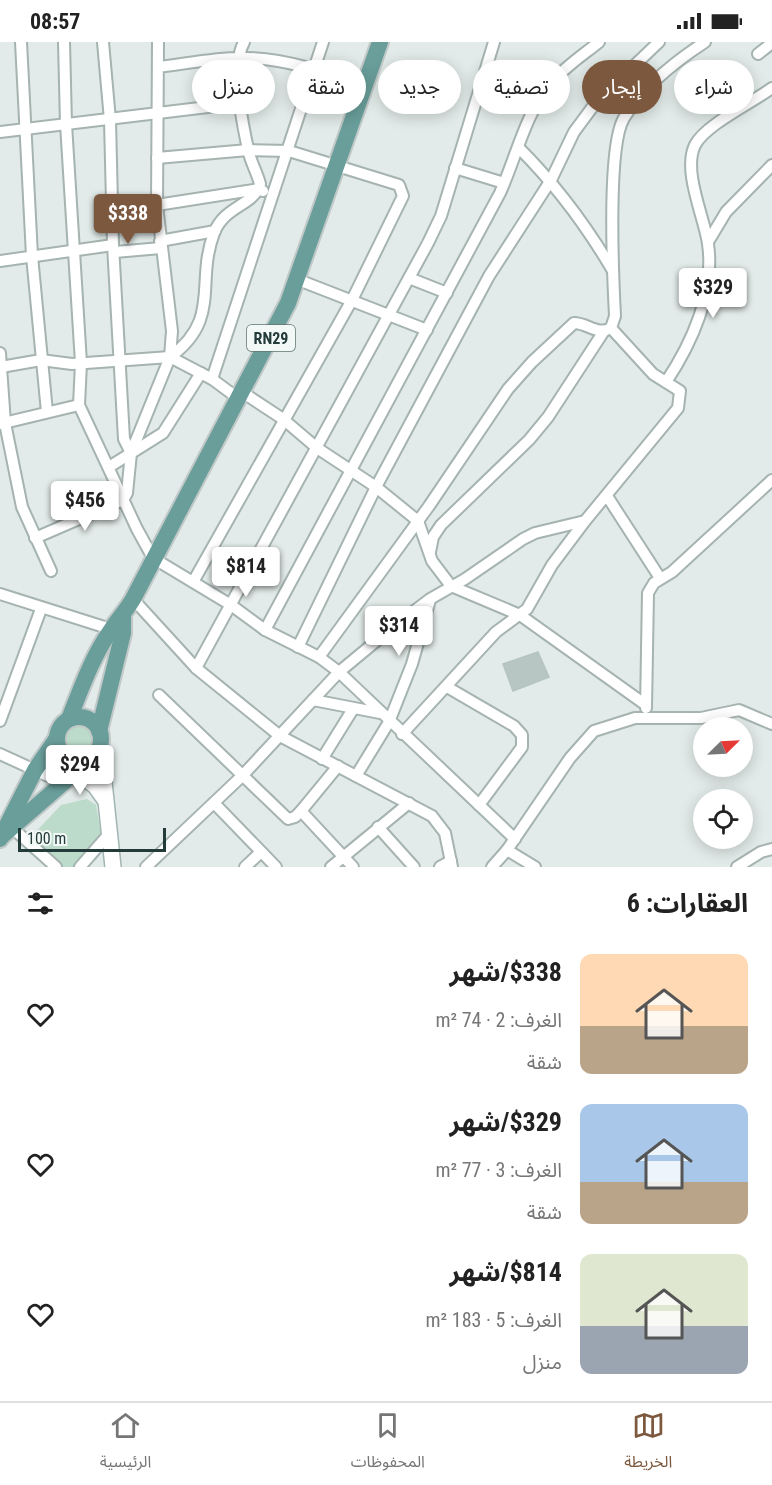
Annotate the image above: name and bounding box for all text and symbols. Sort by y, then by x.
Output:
text: 08:57 [30,9,81,34]
chip: منزل [192,60,275,114]
chip: شقة [287,60,366,114]
chip: جديد [378,60,461,114]
chip: تصفية [473,60,570,114]
chip: إيجار [582,60,662,114]
chip: شراء [674,60,754,114]
pin: $338 [92,194,164,245]
text: $338 [108,201,148,225]
pin: $329 [677,268,749,319]
text: $329 [693,275,733,299]
road number: RN29 [247,325,295,351]
pin: $456 [49,481,121,532]
text: $456 [65,488,105,512]
pin: $814 [210,547,282,598]
text: $814 [226,554,266,578]
pin: $314 [363,606,435,657]
text: $314 [379,613,419,637]
north arrow [693,717,753,777]
map controls [693,717,753,849]
pin: $294 [44,745,116,796]
text: $294 [60,752,100,776]
button: locate [693,789,753,849]
scale bar [18,825,166,852]
text: 100 m [27,829,66,848]
icon: filters [24,887,57,920]
text: العقارات: 6 [627,888,748,918]
text: $338/شهر [450,957,562,987]
icon: home [628,978,700,1050]
icon: heart [24,998,57,1031]
text: الغرف: 2 · 74 m² [435,1008,562,1032]
text: شقة [527,1050,562,1074]
text: $329/شهر [450,1107,562,1137]
icon: home [628,1128,700,1200]
icon: heart [24,1148,57,1181]
text: الغرف: 3 · 77 m² [435,1158,562,1182]
text: شقة [527,1200,562,1224]
text: $814/شهر [450,1257,562,1287]
icon: home [628,1278,700,1350]
icon: heart [24,1298,57,1331]
text: الغرف: 5 · 183 m² [426,1308,562,1332]
text: منزل [523,1350,562,1374]
tab: الرئيسية [100,1409,151,1479]
tab: المحفوظات [351,1409,425,1479]
tab: الخريطة [624,1409,672,1479]

